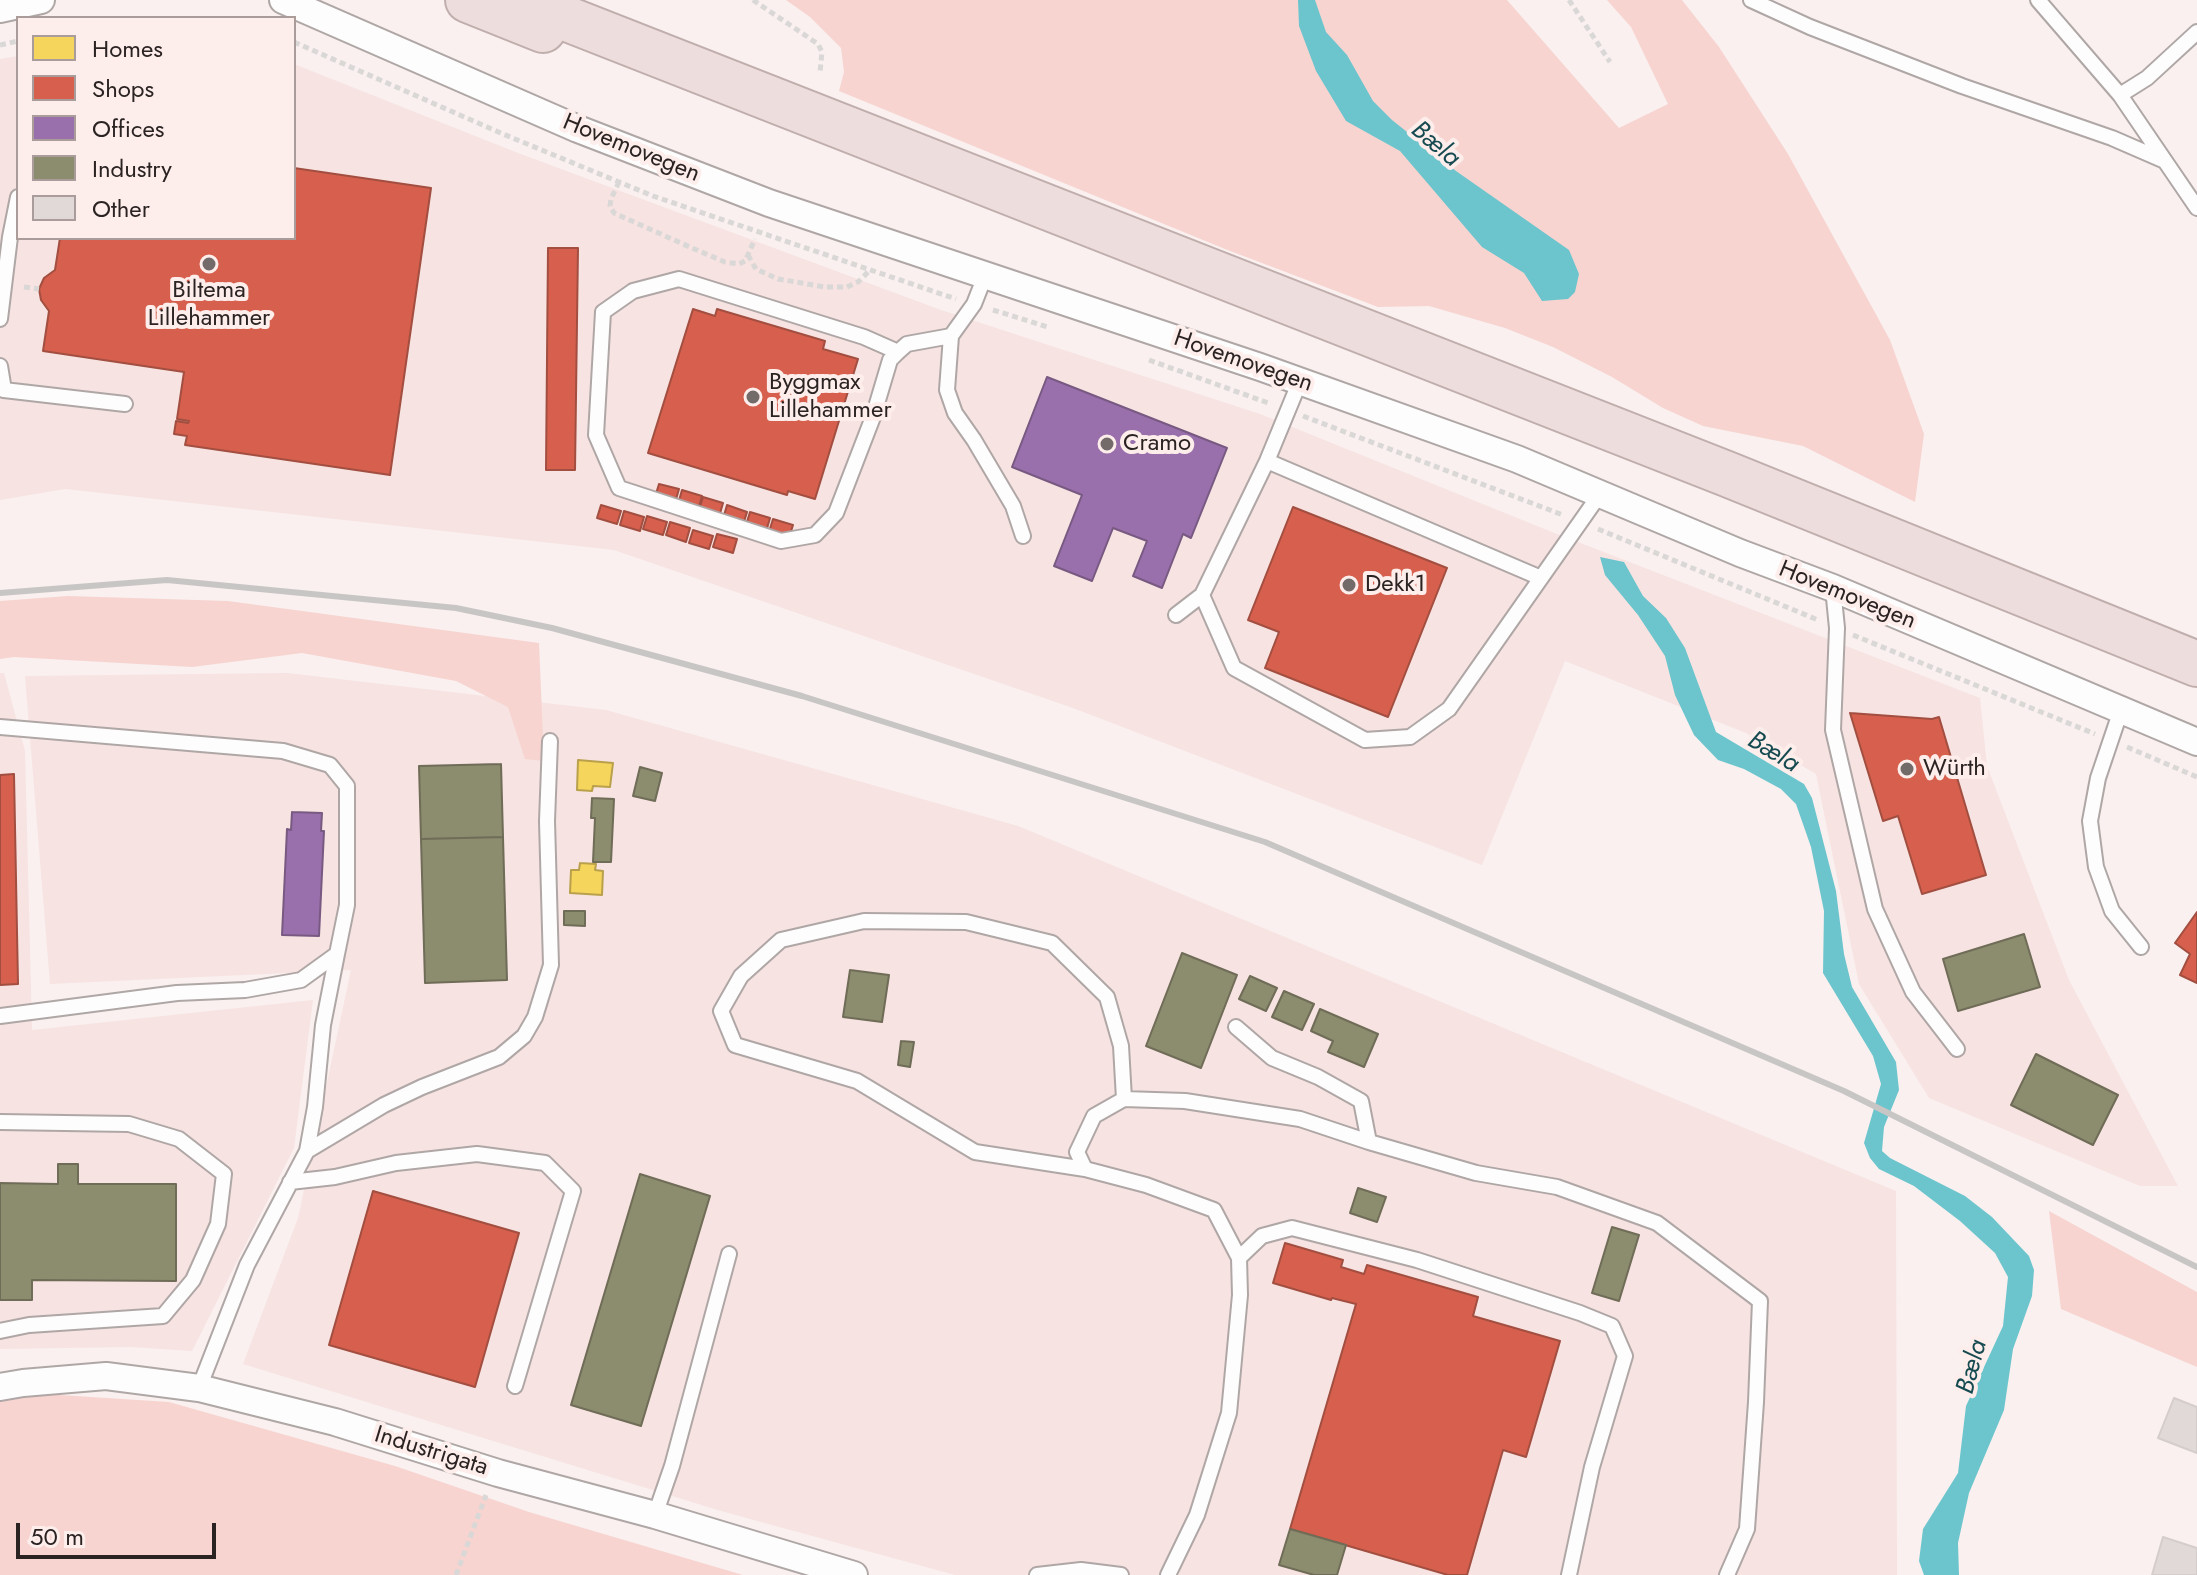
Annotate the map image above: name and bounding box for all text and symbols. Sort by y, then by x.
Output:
legend [16,16,296,240]
text: Homes [92,31,163,66]
text: Shops [92,71,154,106]
street label: Hovemovegen [558,108,704,190]
text: Offices [92,111,164,146]
water label: Bæla [1404,115,1466,175]
text: Industry [92,151,172,186]
text: Other [92,191,150,226]
marker: Biltema Lillehammer [200,255,218,273]
place label: Biltema Lillehammer [148,277,270,333]
street label: Hovemovegen [1170,325,1316,399]
place label: Byggmax Lillehammer [769,369,892,425]
marker: Byggmax Lillehammer [744,388,762,406]
place label: Cramo [1123,430,1191,458]
marker: Cramo [1098,435,1116,453]
street label: Hovemovegen [1774,555,1920,637]
place label: Dekk1 [1365,571,1426,599]
marker: Dekk1 [1340,576,1358,594]
water label: Bæla [1741,725,1805,781]
place label: Würth [1923,755,1986,783]
marker: Würth [1898,760,1916,778]
water label: Bæla [1951,1336,1995,1398]
street label: Industrigata [371,1421,491,1483]
scale bar [20,1507,220,1557]
text: 50 m [30,1519,84,1554]

